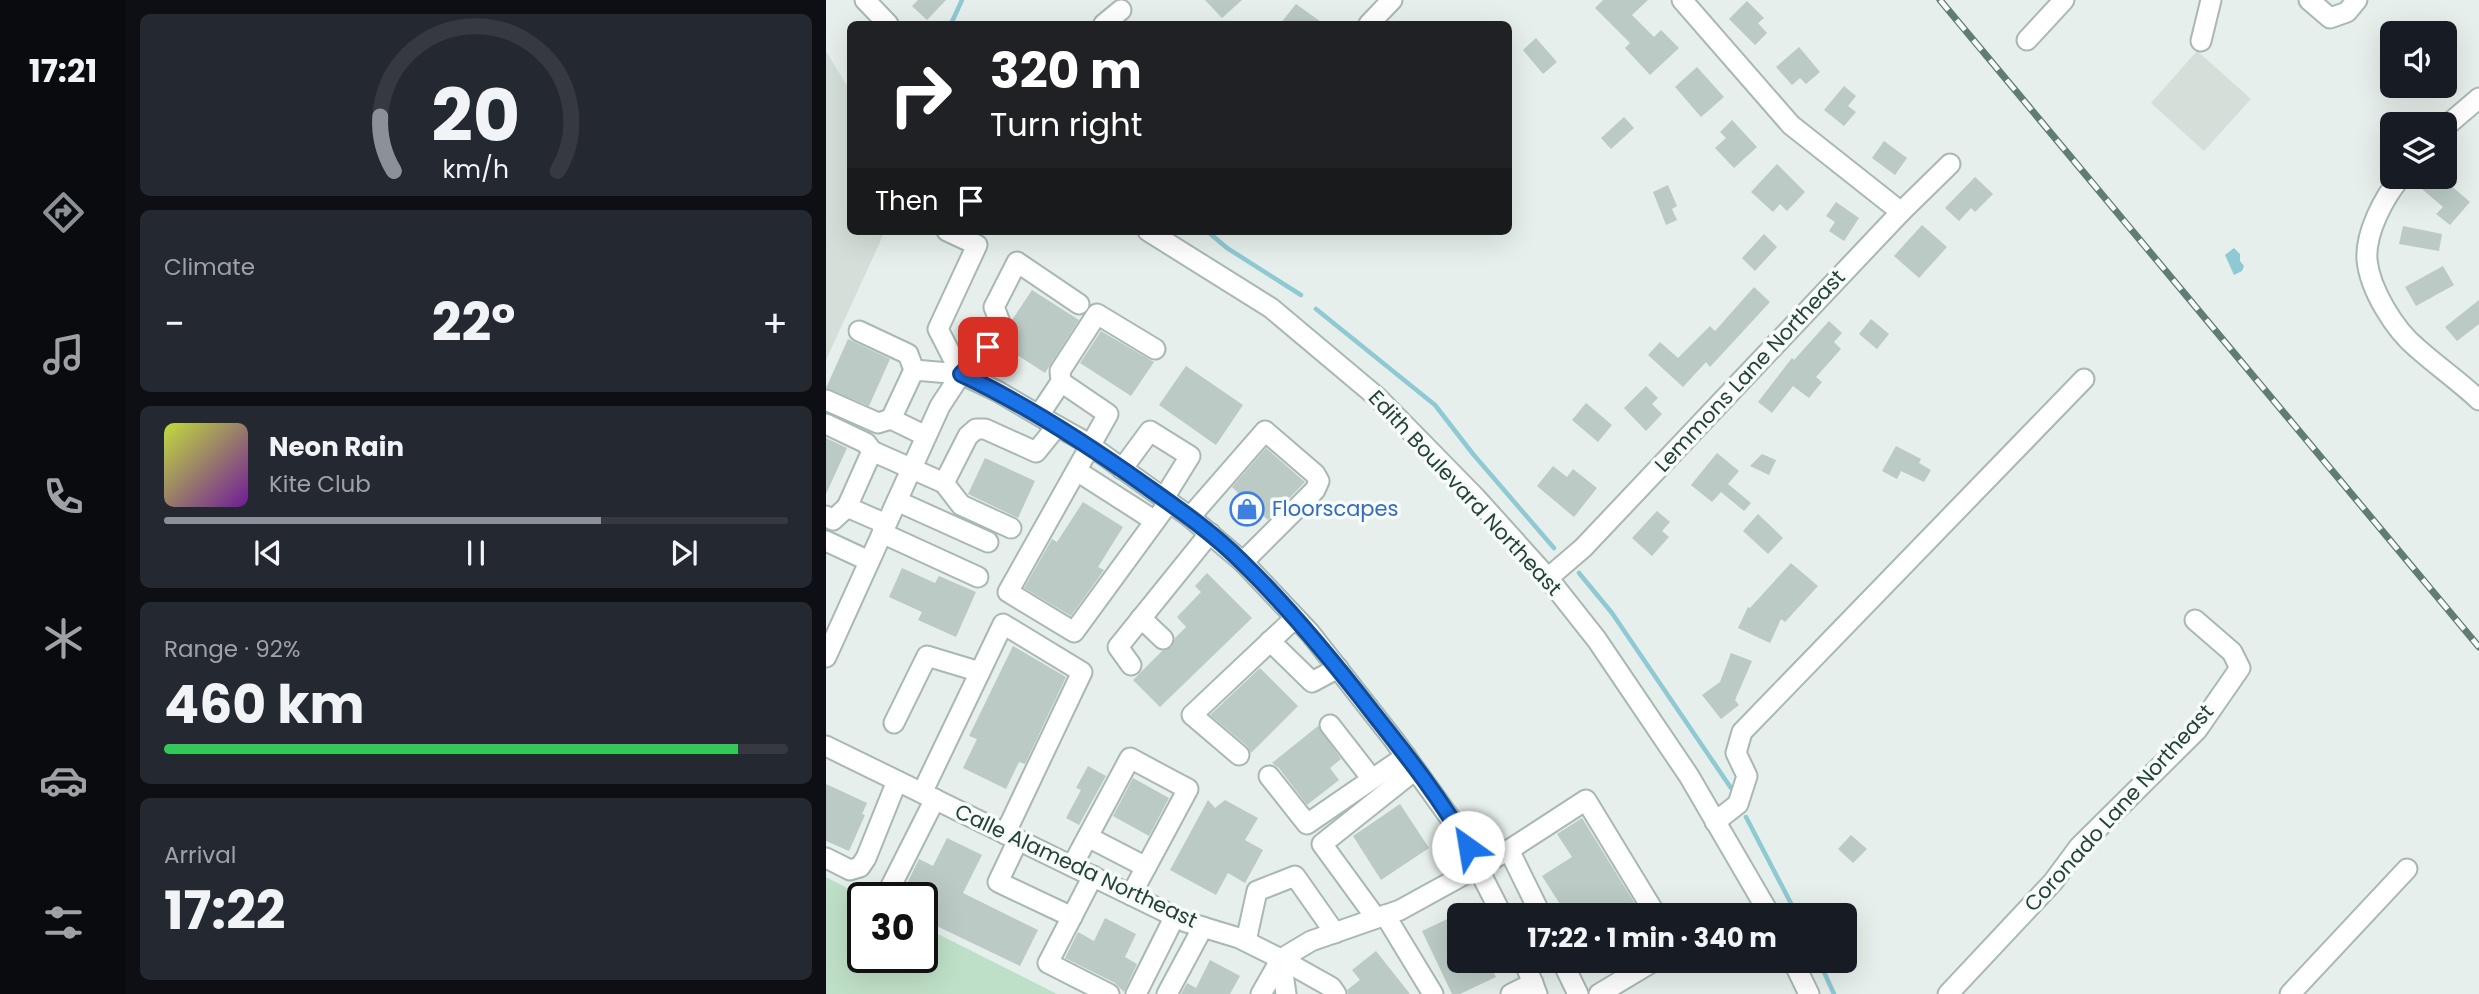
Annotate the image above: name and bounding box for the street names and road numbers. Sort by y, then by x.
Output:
street label: Lemmons Lane Northeast [1648,263,1851,478]
street label: Edith Boulevard Northeast [1362,384,1568,602]
street label: Coronado Lane Northeast [2017,698,2220,918]
street label: Calle Alameda Northeast [950,797,1202,935]

